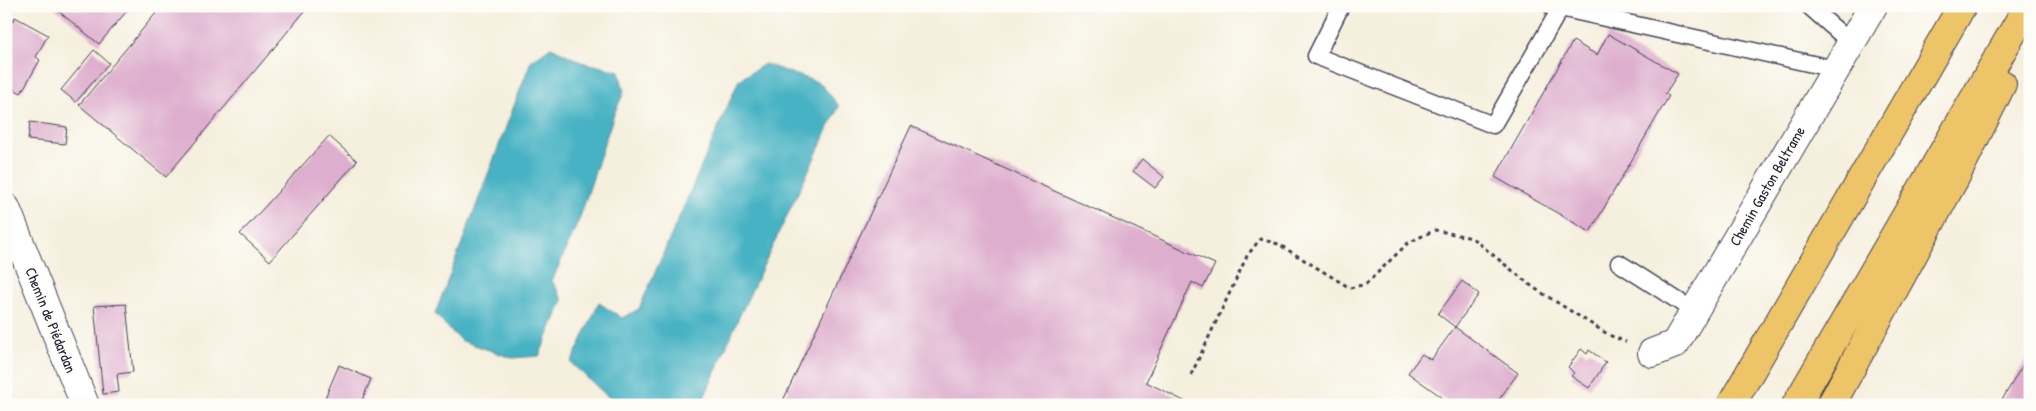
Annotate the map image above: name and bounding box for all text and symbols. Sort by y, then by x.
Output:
street label: Chemin Gaston Beltrame [1724,122,1810,250]
street label: Chemin de Piédardan [20,264,82,376]

